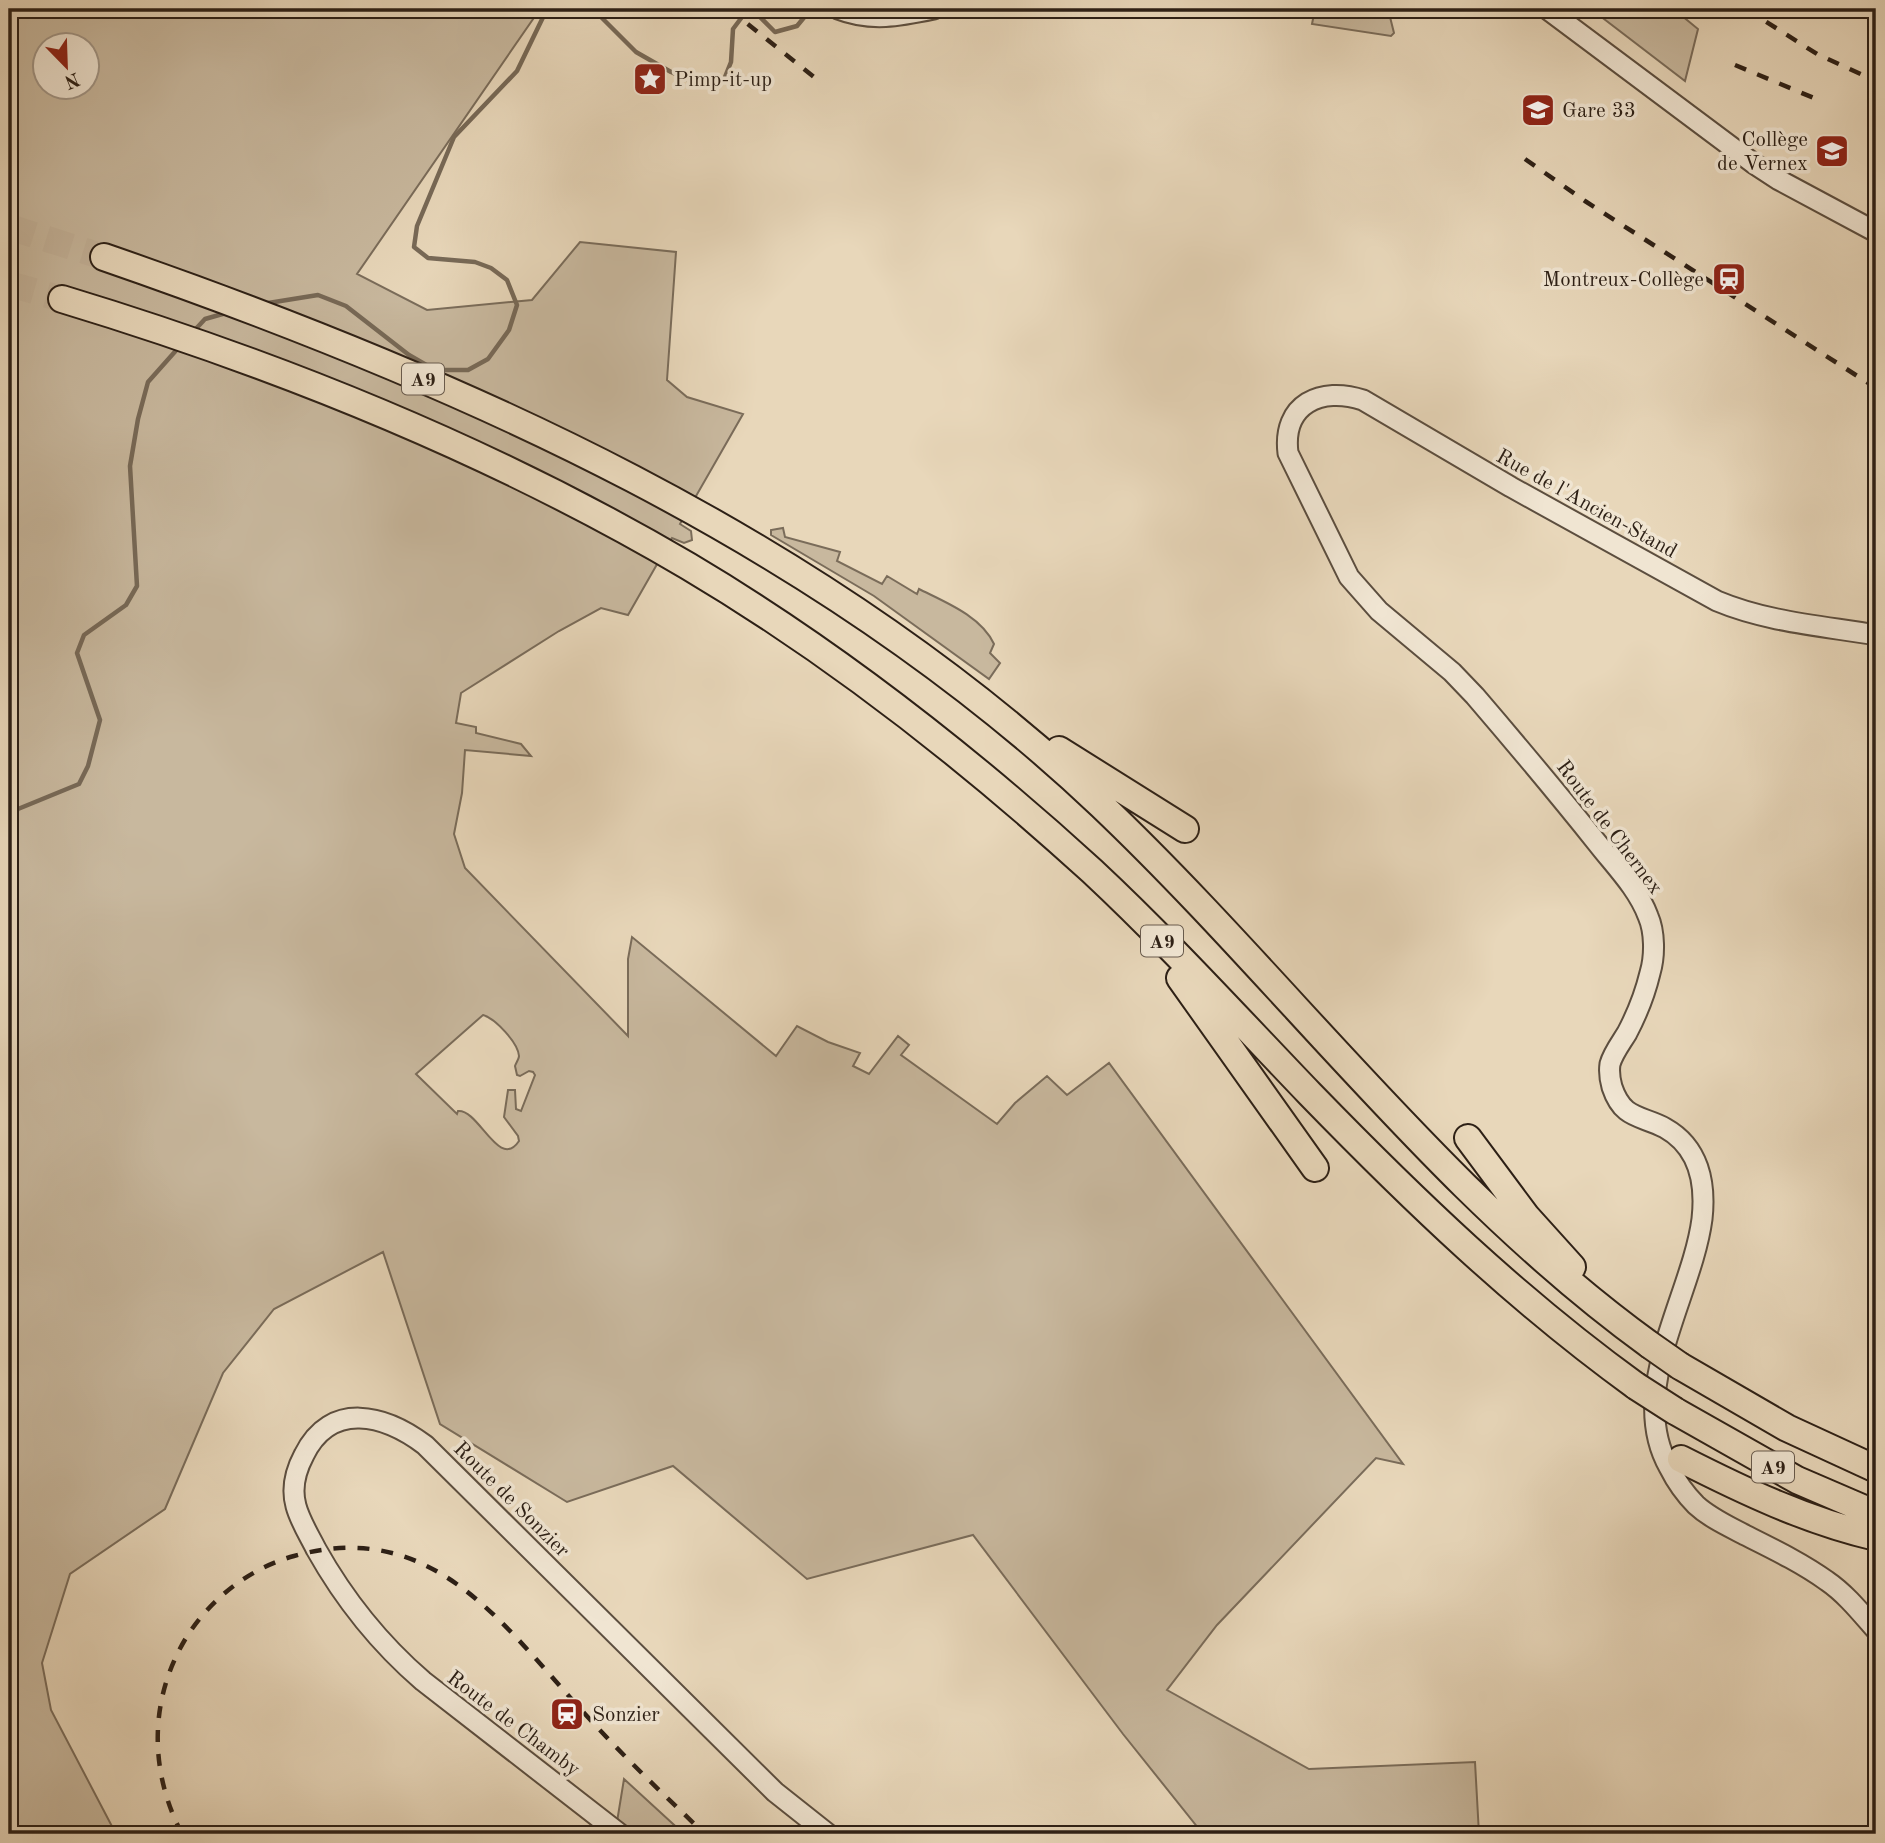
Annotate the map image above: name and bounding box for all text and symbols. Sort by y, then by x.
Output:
north arrow [32,32,102,102]
place icon: Pimp-it-up [631,60,669,98]
text: N [61,68,82,91]
place label: Pimp-it-up [674,70,772,91]
school or university icon: Gare 33 [1519,91,1557,129]
place label: Gare 33 [1562,101,1636,122]
place label: Collège de Vernex [1717,130,1808,175]
school or university icon: Collège de Vernex [1813,132,1851,170]
station icon: Montreux-Collège [1710,260,1748,298]
place label: Montreux-Collège [1543,270,1704,291]
road number: A9 [402,364,444,394]
street label: Rue de l'Ancien-Stand [1492,446,1680,563]
street label: Route de Chernex [1552,757,1666,899]
road number: A9 [1141,925,1183,956]
street label: Route de Sonzier [449,1438,573,1562]
road number: A9 [1752,1452,1794,1483]
street label: Route de Chamby [443,1668,584,1781]
station icon: Sonzier [548,1695,586,1733]
place label: Sonzier [592,1705,660,1726]

